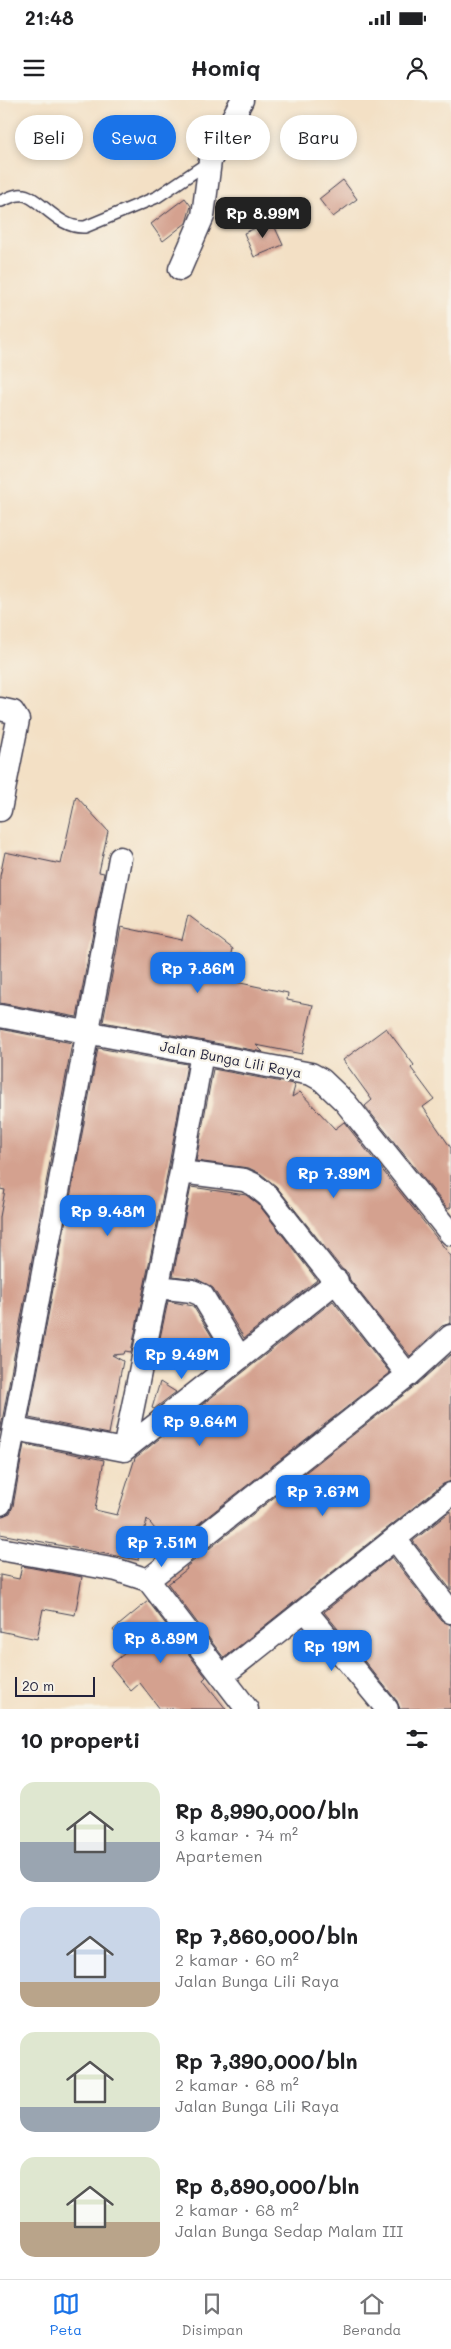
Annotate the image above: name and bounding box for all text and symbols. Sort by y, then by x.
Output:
text: 21:48 [25,5,74,30]
text: Homiq [190,53,261,82]
icon: menu [20,54,48,82]
icon: person [403,54,431,82]
chip: Beli [15,115,83,160]
chip: Sewa [93,115,176,160]
chip: Filter [186,115,270,160]
chip: Baru [280,115,357,160]
pin: Rp 8.99M [211,196,315,239]
text: Rp 8.99M [226,202,300,223]
pin: Rp 7.86M [146,952,250,994]
text: Rp 7.86M [161,957,235,978]
street label: Jalan Bunga Lili Raya [159,1036,303,1082]
pin: Rp 7.39M [282,1156,386,1199]
text: Rp 7.39M [298,1162,370,1183]
pin: Rp 9.48M [56,1194,160,1237]
text: Rp 9.48M [71,1200,145,1221]
pin: Rp 9.49M [130,1338,234,1380]
text: Rp 9.49M [145,1343,219,1364]
pin: Rp 9.64M [148,1404,252,1447]
text: Rp 9.64M [163,1410,237,1431]
pin: Rp 7.67M [271,1474,375,1517]
text: Rp 7.67M [287,1480,359,1501]
pin: Rp 7.51M [110,1526,214,1568]
text: Rp 7.51M [127,1531,197,1552]
pin: Rp 8.89M [109,1622,213,1664]
text: Rp 8.89M [124,1627,198,1648]
pin: Rp 19M [291,1630,373,1672]
text: Rp 19M [304,1635,360,1656]
scale bar [15,1674,95,1697]
text: 20 m [22,1676,54,1695]
icon: filters [403,1725,431,1753]
text: 10 properti [20,1726,140,1753]
text: Rp 8,990,000/bln [175,1797,359,1824]
icon: home [60,1802,120,1862]
text: 3 kamar · 74 m² [175,1824,298,1845]
text: Apartemen [175,1845,262,1866]
text: Rp 7,860,000/bln [175,1922,358,1949]
icon: home [60,1927,120,1987]
text: 2 kamar · 60 m² [175,1949,299,1970]
text: Jalan Bunga Lili Raya [175,1970,340,1991]
text: Rp 7,390,000/bln [175,2047,358,2074]
icon: home [60,2052,120,2112]
text: 2 kamar · 68 m² [175,2074,299,2095]
text: Jalan Bunga Lili Raya [175,2095,340,2116]
text: Rp 8,890,000/bln [175,2172,359,2199]
icon: home [60,2177,120,2237]
text: 2 kamar · 68 m² [175,2199,299,2220]
text: Jalan Bunga Sedap Malam III [175,2220,403,2241]
tab: Peta [50,2290,82,2339]
tab: Disimpan [182,2290,243,2339]
tab: Beranda [343,2290,401,2339]

